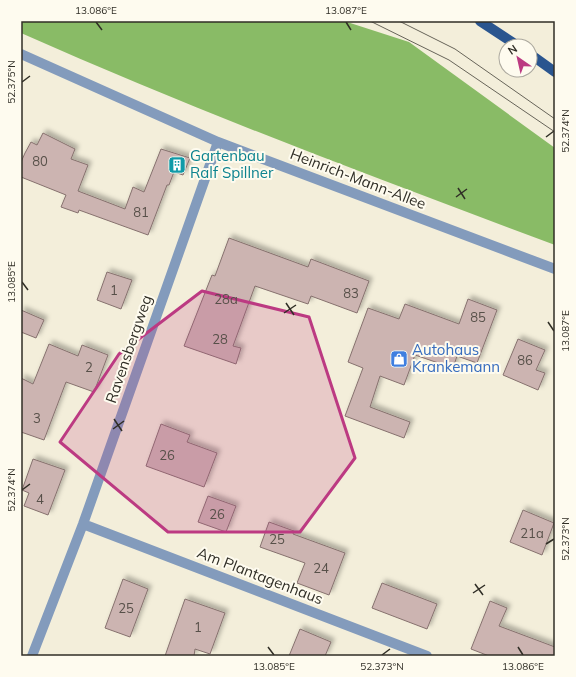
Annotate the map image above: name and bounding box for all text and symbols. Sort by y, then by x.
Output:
text: 13.086°E [75,4,117,17]
text: 13.087°E [325,4,367,17]
north arrow [498,38,538,78]
text: N [505,42,520,58]
text: 52.375°N [5,60,18,104]
text: 52.374°N [559,109,572,153]
street label: Heinrich-Mann-Allee [288,144,429,213]
place label: Gartenbau Ralf Spillner [190,146,274,182]
house number: 80 [32,153,48,169]
building icon: Gartenbau Ralf Spillner [167,155,187,175]
house number: 81 [133,204,149,220]
text: 13.085°E [5,261,18,303]
house number: 1 [110,282,118,298]
house number: 83 [343,285,359,301]
house number: 28a [214,291,238,307]
street label: Ravensbergweg [101,292,156,405]
house number: 85 [470,309,486,325]
text: 13.087°E [559,310,572,352]
house number: 28 [212,331,228,347]
place label: Autohaus Krankemann [412,340,500,376]
shop icon: Autohaus Krankemann [389,349,409,369]
house number: 86 [517,352,533,368]
house number: 2 [85,359,93,375]
house number: 3 [33,410,41,426]
house number: 26 [159,447,175,463]
text: 52.374°N [5,468,18,512]
house number: 4 [36,491,44,507]
house number: 26 [209,506,225,522]
text: 52.373°N [559,517,572,561]
house number: 21a [520,525,544,541]
house number: 25 [269,531,285,547]
street label: Am Plantagenhaus [195,543,326,608]
house number: 24 [313,560,329,576]
house number: 25 [118,600,134,616]
house number: 1 [194,619,202,635]
text: 13.085°E [253,660,295,673]
text: 52.373°N [360,660,404,673]
text: 13.086°E [502,660,544,673]

